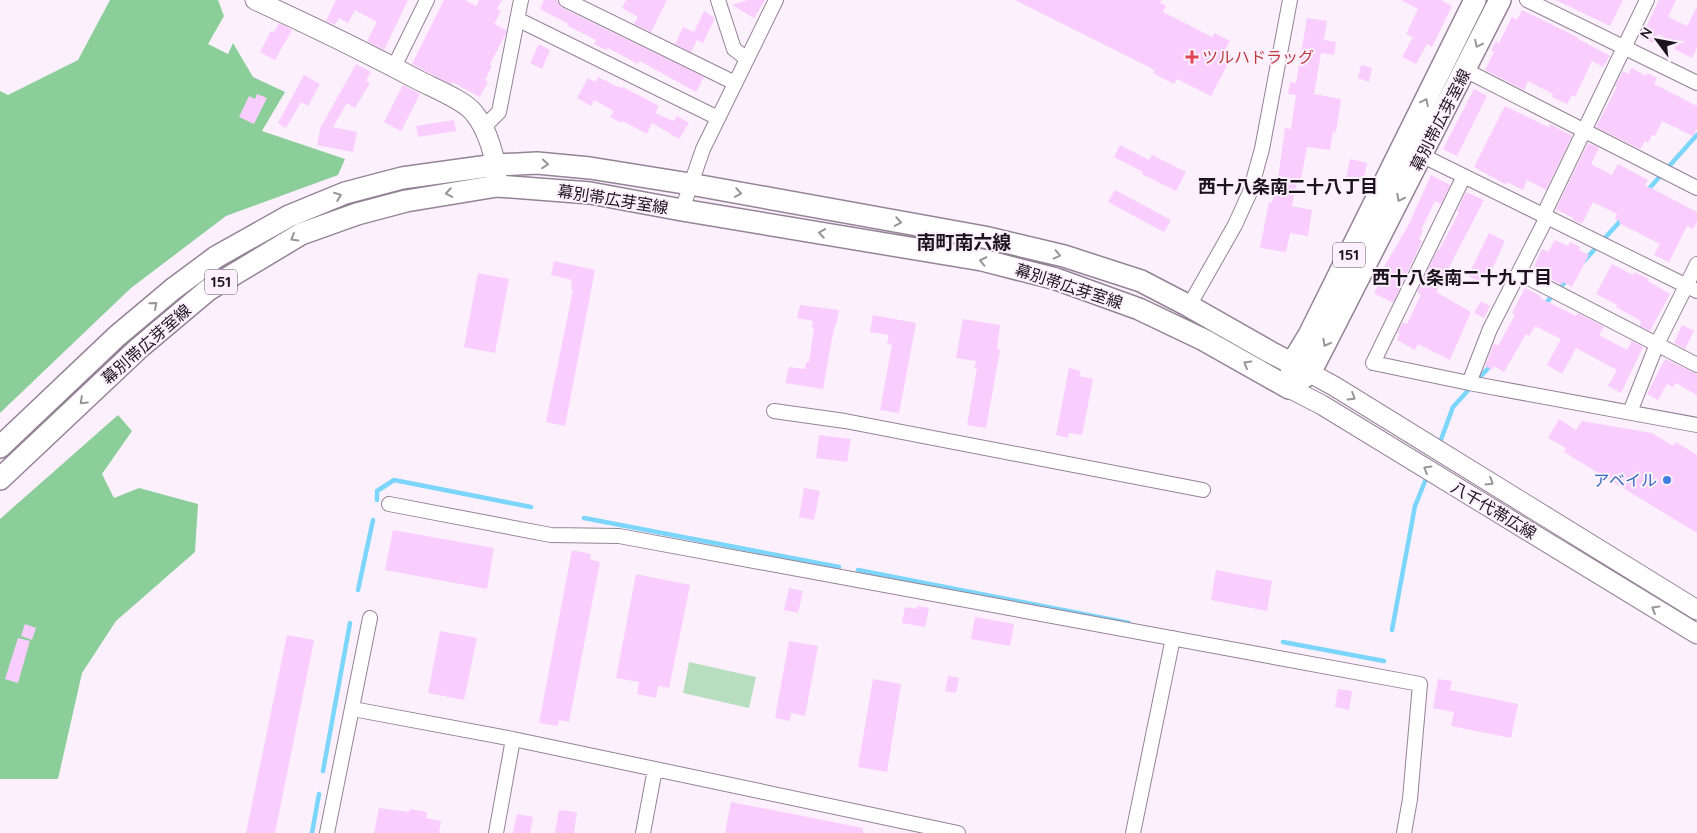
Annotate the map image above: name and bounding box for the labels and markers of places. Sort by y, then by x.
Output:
place label: ツルハドラッグ [1202,47,1314,67]
marker: ツルハドラッグ [1186,51,1198,63]
place label: アベイル [1593,470,1657,490]
marker: アベイル [1661,474,1673,486]

